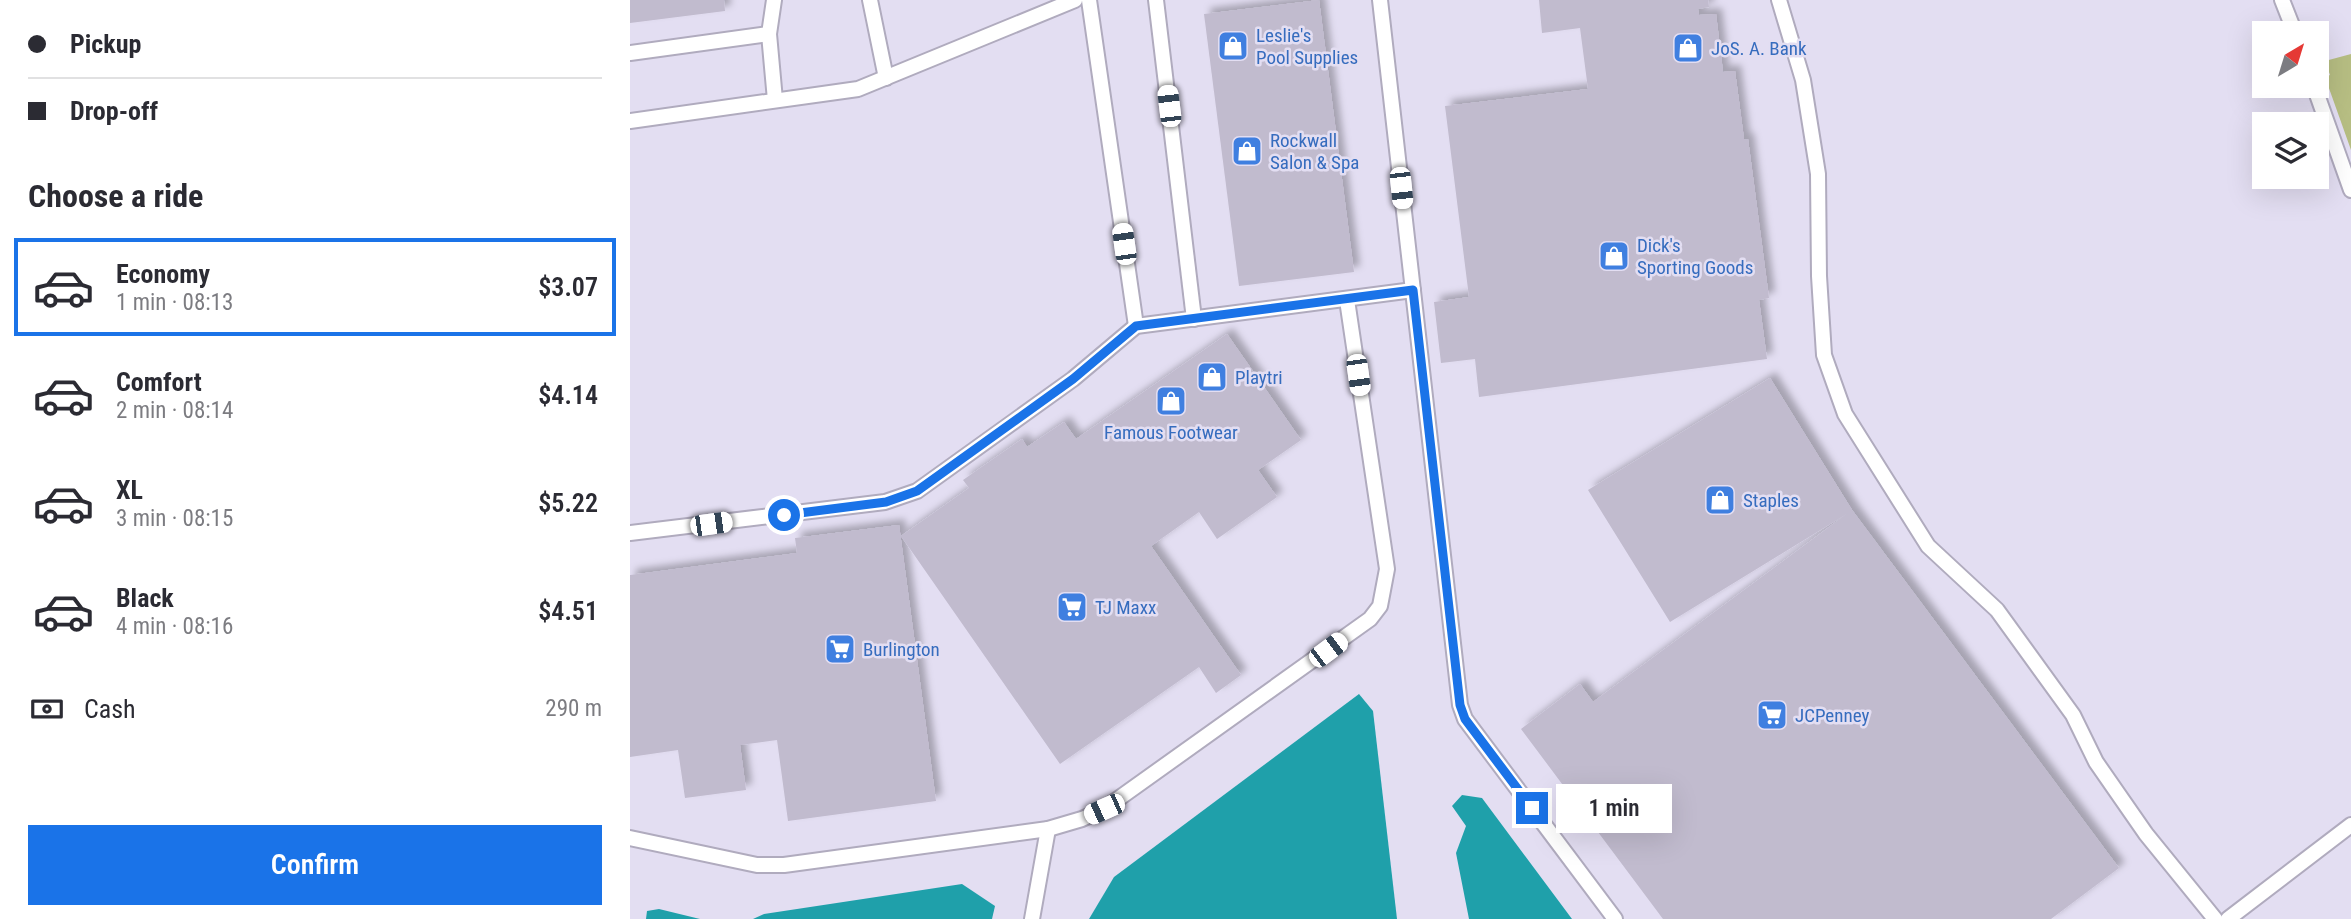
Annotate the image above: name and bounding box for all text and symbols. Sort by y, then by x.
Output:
north arrow [2252,21,2329,98]
map controls [2252,21,2329,189]
place label: Leslie's Pool Supplies [1256,24,1358,69]
text: Pickup [70,29,141,59]
shop icon: Leslie's Pool Supplies [1216,29,1250,63]
shop icon: JoS. A. Bank [1671,31,1705,65]
place label: JoS. A. Bank [1711,37,1807,60]
car [1157,84,1182,128]
text: Drop-off [70,96,158,126]
button: layers [2252,112,2329,189]
place label: Rockwall Salon & Spa [1270,129,1359,174]
shop icon: Rockwall Salon & Spa [1230,134,1264,168]
car [1389,166,1414,210]
text: Choose a ride [28,177,203,215]
car [1111,222,1138,266]
place label: Dick's Sporting Goods [1637,234,1753,279]
shop icon: Dick's Sporting Goods [1597,239,1631,273]
icon: car [32,256,95,319]
text: Economy [116,259,210,289]
text: $3.07 [538,272,598,302]
text: 1 min · 08:13 [116,289,233,316]
car [1345,353,1372,397]
shop icon: Playtri [1195,360,1229,394]
icon: car [32,364,95,427]
place label: Playtri [1235,366,1283,389]
text: Comfort [116,367,202,397]
text: $4.14 [538,380,598,410]
shop icon: Famous Footwear [1154,384,1188,418]
text: 2 min · 08:14 [116,397,233,424]
place label: Famous Footwear [1104,421,1238,444]
icon: car [32,472,95,535]
text: XL [116,475,143,505]
shop icon: Staples [1703,483,1737,517]
text: $5.22 [538,488,598,518]
place label: Staples [1743,489,1799,512]
route start [768,499,800,531]
text: 3 min · 08:15 [116,505,233,532]
car [689,511,734,537]
icon: car [32,580,95,643]
text: Black [116,583,174,613]
supermarket icon: TJ Maxx [1055,590,1089,624]
text: $4.51 [538,596,598,626]
place label: TJ Maxx [1095,596,1156,619]
text: 4 min · 08:16 [116,613,233,640]
car [1305,629,1352,671]
supermarket icon: Burlington [823,632,857,666]
place label: Burlington [863,638,940,661]
icon: cash [28,690,66,728]
text: Cash [84,694,136,724]
text: 290 m [545,695,602,722]
supermarket icon: JCPenney [1755,698,1789,732]
place label: JCPenney [1795,704,1869,727]
callout: 1 min [1556,784,1672,832]
car [1081,791,1128,827]
route end [1516,792,1548,824]
text: 1 min [1589,795,1639,822]
button: Confirm [28,825,602,905]

